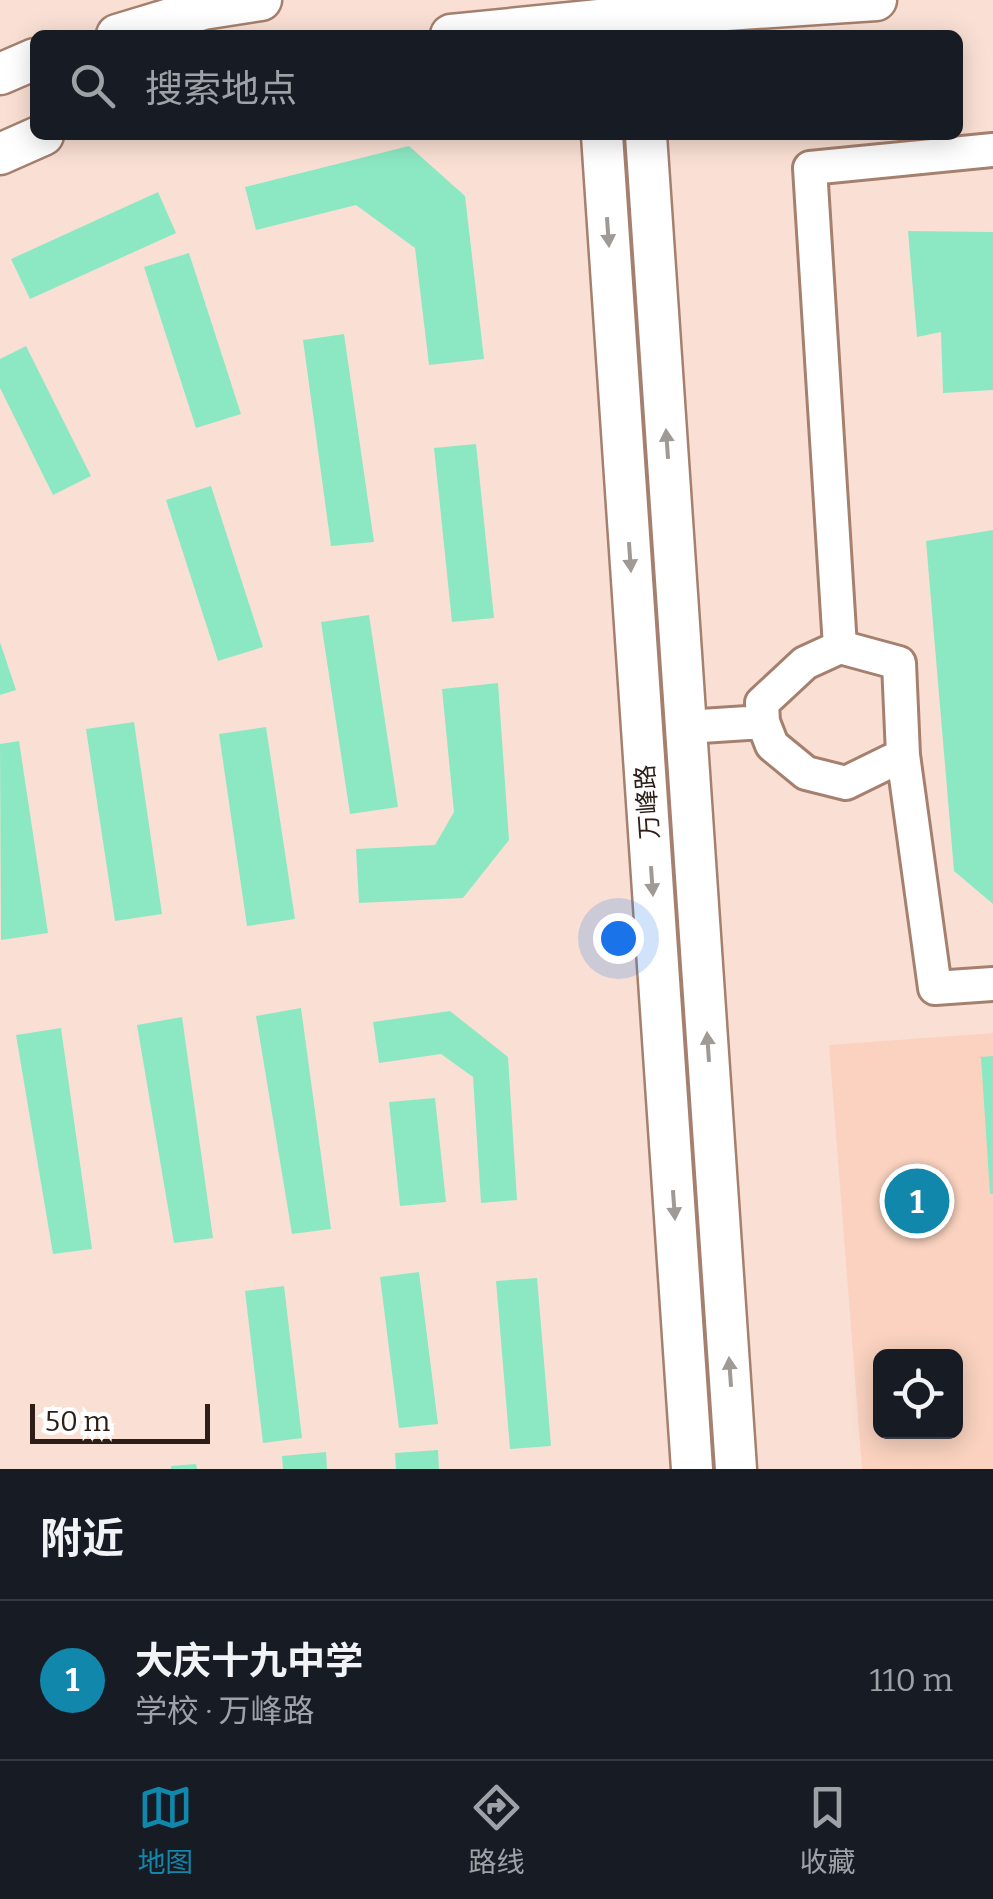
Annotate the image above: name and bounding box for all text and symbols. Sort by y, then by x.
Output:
search box [30,30,963,140]
icon: search [65,58,120,113]
text: 搜索地点 [145,66,297,112]
one-way arrow [601,217,617,249]
one-way arrow [659,427,675,459]
one-way arrow [622,541,638,573]
street label: 万峰路 [630,763,666,840]
one-way arrow [644,865,660,897]
your location [593,913,644,964]
one-way arrow [700,1031,716,1063]
pin: 1 [884,1164,950,1238]
one-way arrow [666,1190,682,1222]
map controls [873,1349,963,1439]
button: locate [873,1349,963,1439]
one-way arrow [721,1355,737,1387]
scale bar [30,1399,210,1444]
text: 50 m [45,1405,110,1438]
text: 附近 [40,1514,124,1564]
text: 大庆十九中学 [135,1638,363,1684]
text: 1 [66,1661,79,1699]
text: 110 m [870,1661,953,1699]
text: 学校 · 万峰路 [135,1692,315,1730]
tab: 地图 [137,1780,194,1880]
tab: 路线 [468,1780,525,1880]
tab: 收藏 [799,1780,856,1880]

